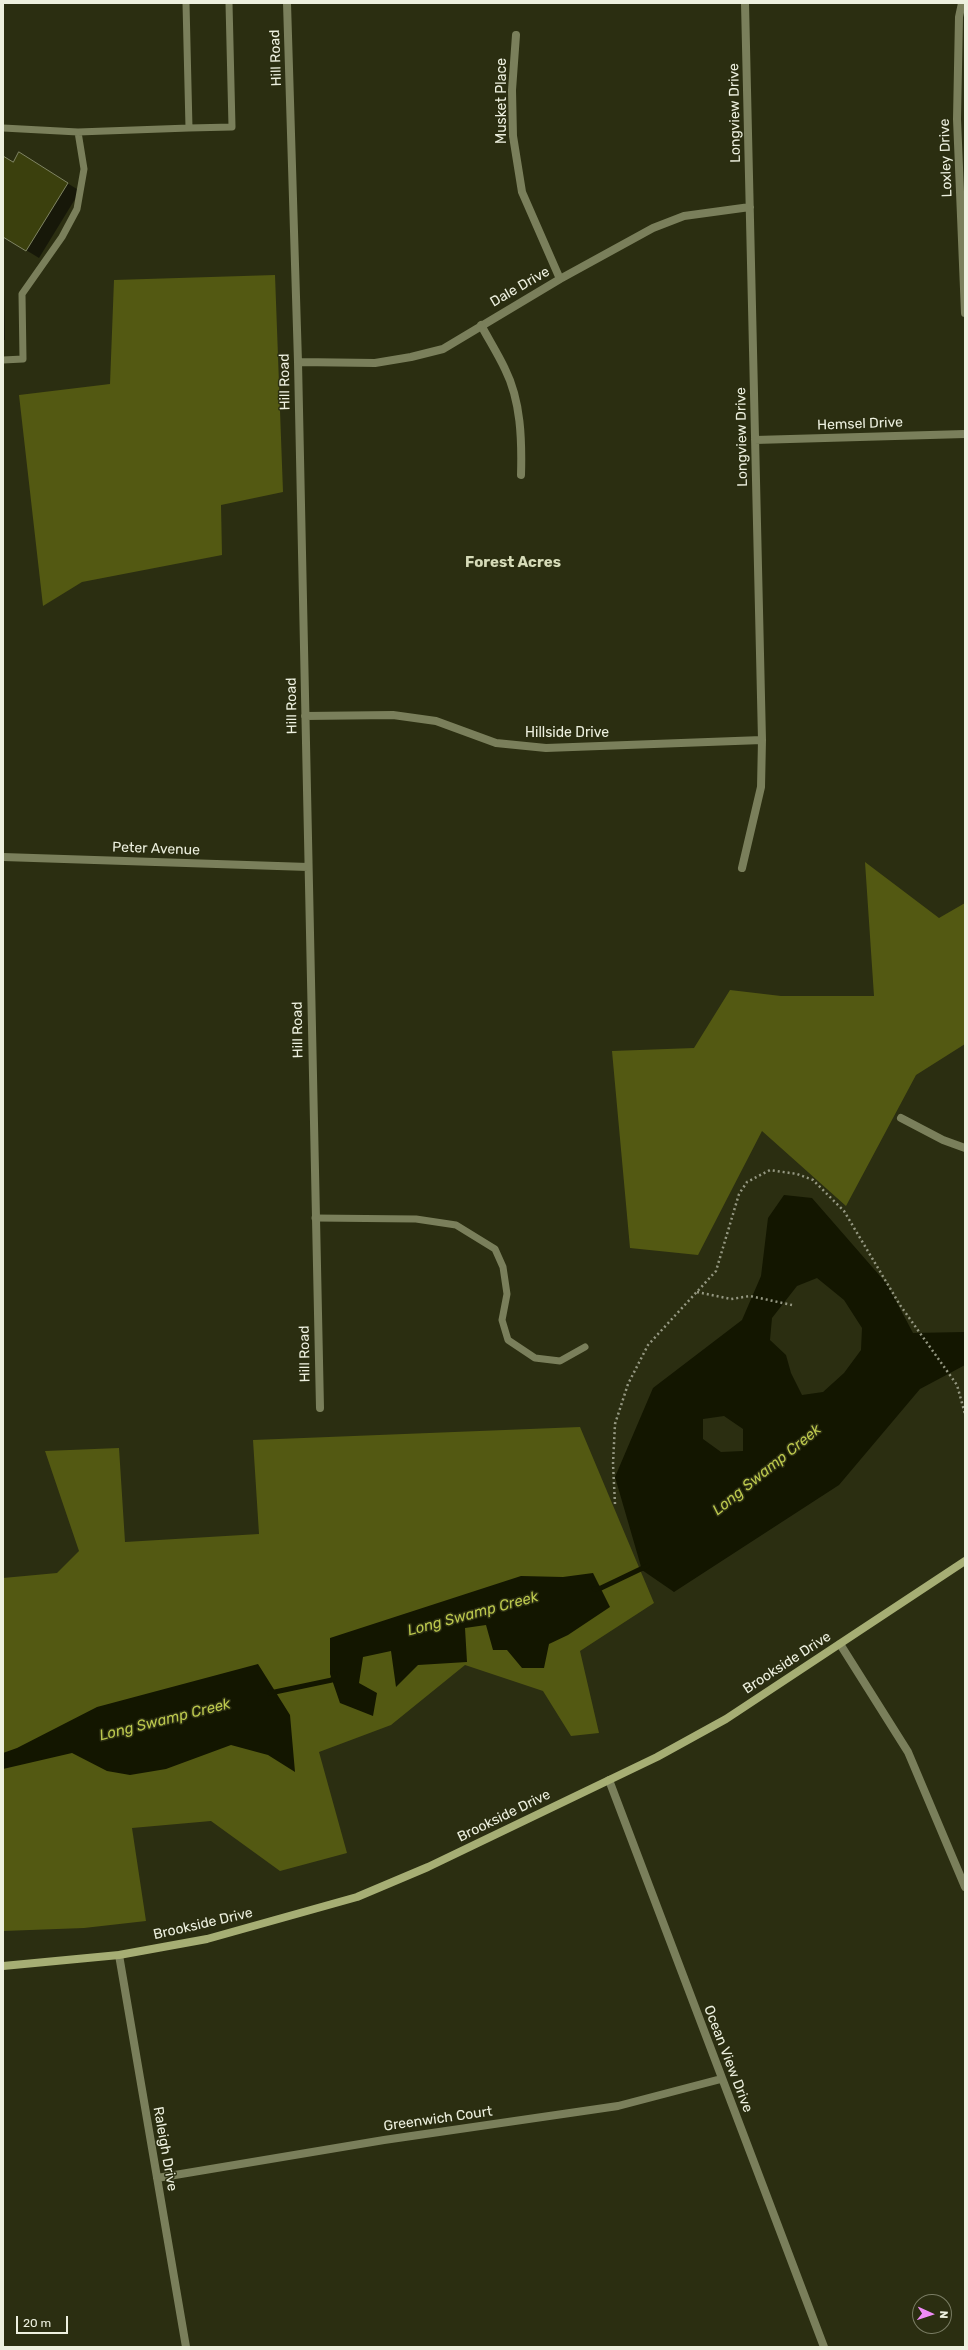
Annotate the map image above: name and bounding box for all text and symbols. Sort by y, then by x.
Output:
street label: Hill Road [267,29,285,87]
street label: Musket Place [494,58,510,144]
street label: Longview Drive [726,63,744,163]
street label: Loxley Drive [936,118,956,198]
street label: Dale Drive [487,263,553,311]
street label: Hill Road [276,353,294,411]
street label: Longview Drive [733,387,751,487]
street label: Hemsel Drive [817,414,903,434]
district label: Forest Acres [465,554,561,572]
street label: Hill Road [283,677,301,735]
street label: Hillside Drive [525,725,609,741]
street label: Peter Avenue [112,839,200,859]
street label: Hill Road [289,1001,307,1059]
street label: Hill Road [296,1325,314,1383]
water label: Long Swamp Creek [709,1421,825,1519]
water label: Long Swamp Creek [406,1588,540,1640]
street label: Brookside Drive [740,1628,834,1698]
water label: Long Swamp Creek [97,1695,233,1745]
street label: Brookside Drive [455,1786,553,1846]
street label: Brookside Drive [152,1904,254,1944]
street label: Ocean View Drive [700,2003,756,2115]
street label: Greenwich Court [383,2103,493,2135]
street label: Raleigh Drive [149,2105,181,2193]
north arrow [912,2294,952,2334]
scale bar [18,2308,70,2334]
text: N [937,2310,950,2319]
text: 20 m [23,2316,51,2330]

